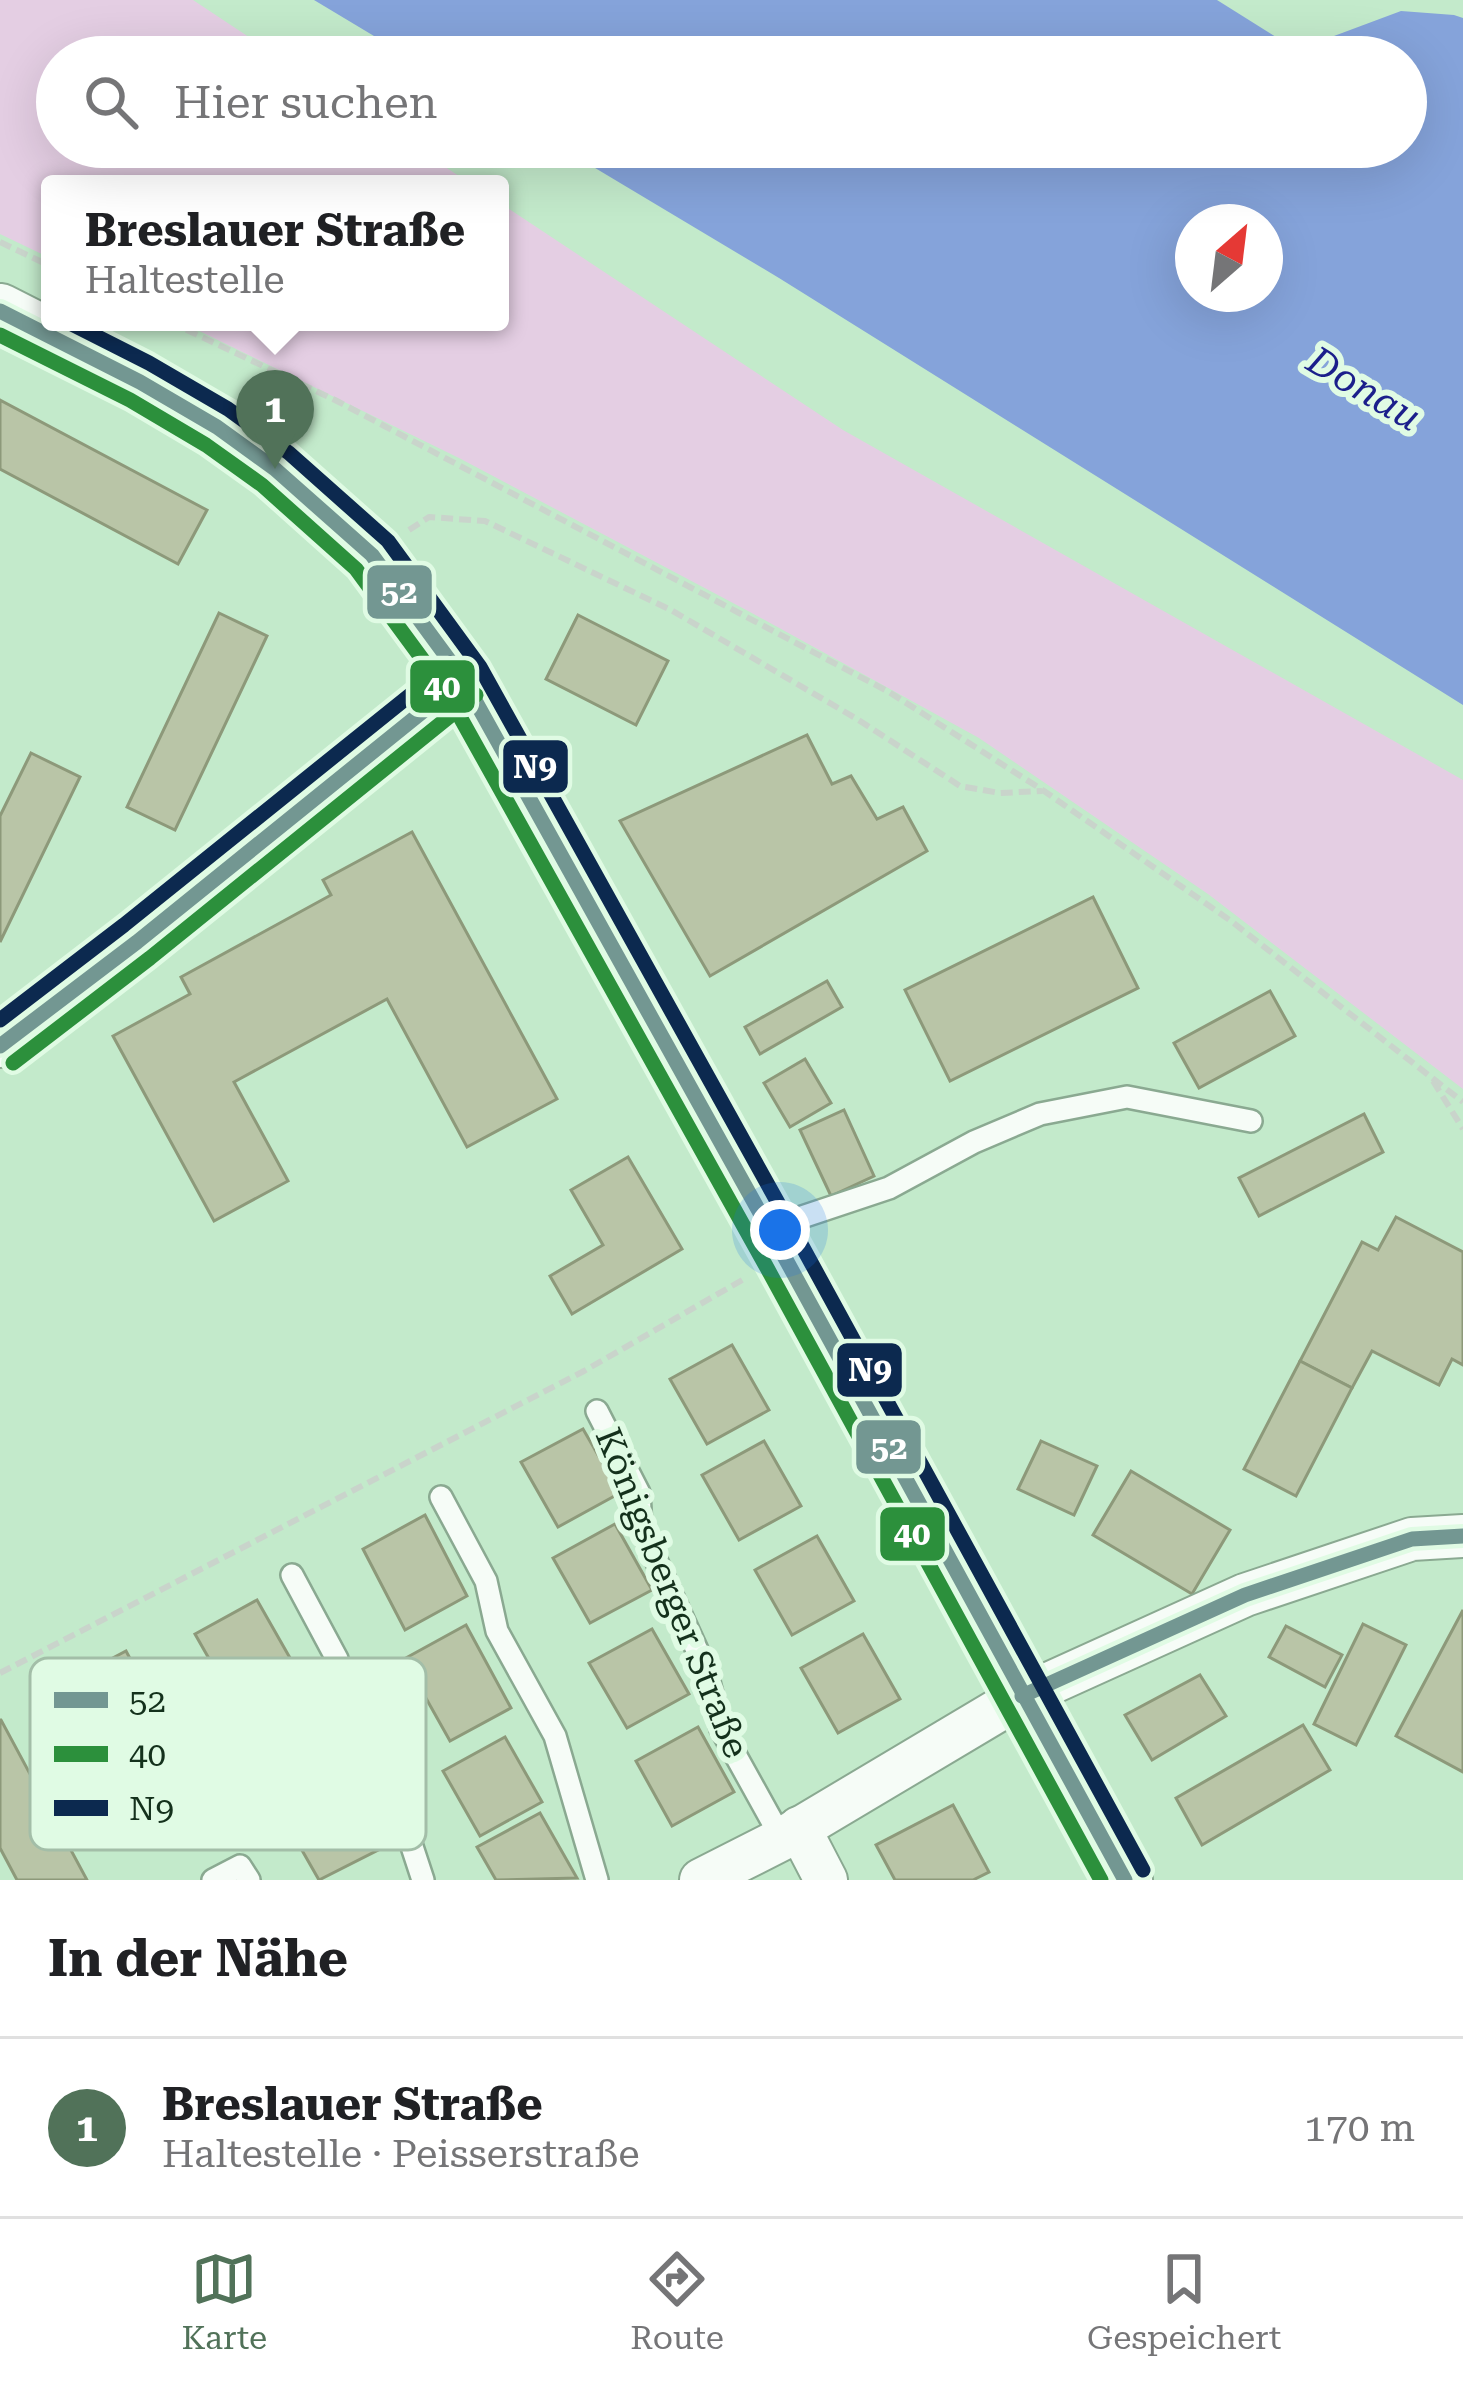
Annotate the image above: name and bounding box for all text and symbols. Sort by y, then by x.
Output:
search box [36,36,1427,168]
icon: search [78,69,144,135]
text: Hier suchen [174,76,438,129]
popup [41,175,509,331]
text: Breslauer Straße [85,204,465,257]
north arrow [1175,204,1283,312]
text: Haltestelle [85,257,285,303]
water label: Donau [1298,337,1429,441]
pin: 1 [236,370,314,469]
line badge: 52 [365,563,434,621]
text: 52 [381,572,417,611]
line badge: 40 [408,658,477,715]
text: 40 [424,667,460,706]
line badge: N9 [501,738,570,795]
text: N9 [513,747,557,786]
your location [750,1200,810,1260]
line badge: N9 [835,1341,904,1399]
text: N9 [848,1350,892,1389]
line badge: 52 [854,1418,923,1476]
street label: Königsberger Straße [587,1422,757,1764]
text: 52 [871,1428,907,1467]
line badge: 40 [878,1505,947,1563]
text: 40 [894,1514,930,1553]
legend [30,1658,426,1850]
text: 52 [129,1681,166,1720]
text: 40 [129,1735,166,1774]
text: N9 [129,1789,174,1828]
text: In der Nähe [48,1929,348,1988]
text: Breslauer Straße [162,2078,543,2131]
text: 1 [76,2105,98,2151]
text: 170 m [1304,2105,1415,2151]
text: Haltestelle · Peisserstraße [162,2131,640,2177]
tab: Karte [182,2246,267,2357]
tab: Route [630,2246,724,2357]
tab: Gespeichert [1087,2246,1281,2357]

